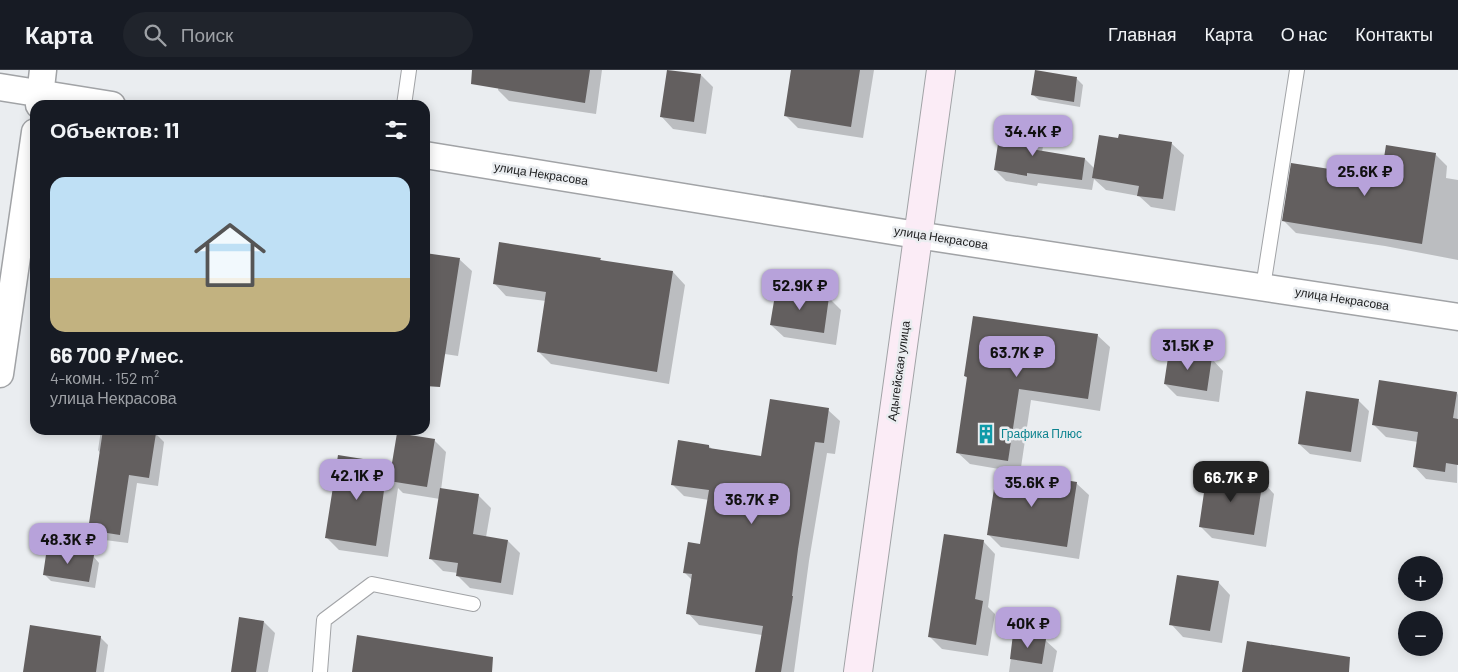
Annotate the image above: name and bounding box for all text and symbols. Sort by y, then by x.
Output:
search box [123,12,473,57]
text: Карта [25,20,93,49]
icon: search [141,21,169,49]
text: Поиск [181,23,233,46]
text: Главная [1108,23,1177,45]
text: Карта [1205,23,1253,45]
text: О нас [1281,23,1327,45]
text: Контакты [1355,23,1433,45]
pin: 34.4K ₽ [987,114,1079,157]
icon: filters [382,116,410,144]
text: Объектов: 11 [50,117,179,142]
text: 34.4K ₽ [1005,121,1061,140]
pin: 25.6K ₽ [1319,154,1411,197]
street label: улица Некрасова [493,159,590,188]
text: 25.6K ₽ [1338,161,1392,180]
icon: home [185,210,275,300]
street label: улица Некрасова [893,223,990,252]
pin: 52.9K ₽ [754,268,846,311]
text: 52.9K ₽ [773,275,827,294]
street label: улица Некрасова [1294,284,1391,313]
street label: Адыгейская улица [884,319,913,422]
pin: 31.5K ₽ [1142,328,1234,371]
text: 31.5K ₽ [1162,335,1214,354]
pin: 63.7K ₽ [971,336,1063,378]
text: 66 700 ₽/мес. [50,342,184,367]
text: 63.7K ₽ [990,342,1044,361]
text: 4-комн. · 152 m² [50,368,159,387]
text: улица Некрасова [50,388,177,407]
building icon: Графика Плюс [975,423,997,445]
place label: Графика Плюс [1001,426,1082,441]
pin: 42.1K ₽ [311,458,403,501]
pin: 66.7K ₽ [1185,460,1277,503]
text: 42.1K ₽ [330,465,384,484]
pin: 35.6K ₽ [986,466,1078,508]
text: 66.7K ₽ [1204,467,1258,486]
text: 35.6K ₽ [1005,472,1059,491]
pin: 36.7K ₽ [706,482,798,525]
text: 36.7K ₽ [725,489,779,508]
pin: 48.3K ₽ [22,522,114,565]
text: 48.3K ₽ [40,529,96,548]
map controls [1398,556,1443,656]
button: + [1398,556,1443,601]
pin: 40K ₽ [993,606,1063,649]
button: − [1398,611,1443,656]
text: 40K ₽ [1006,613,1050,632]

